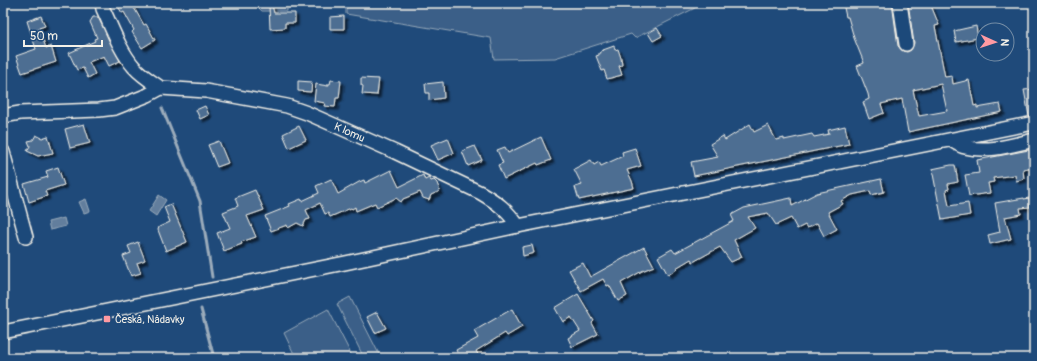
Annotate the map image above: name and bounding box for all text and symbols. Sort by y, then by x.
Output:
scale bar [24,22,102,48]
north arrow [975,22,1015,62]
text: 50 m [30,29,58,44]
text: N [998,38,1011,47]
street label: K lomu [332,119,367,144]
place label: Česká, Nádavky [115,313,185,326]
marker: Česká, Nádavky [102,314,112,324]

